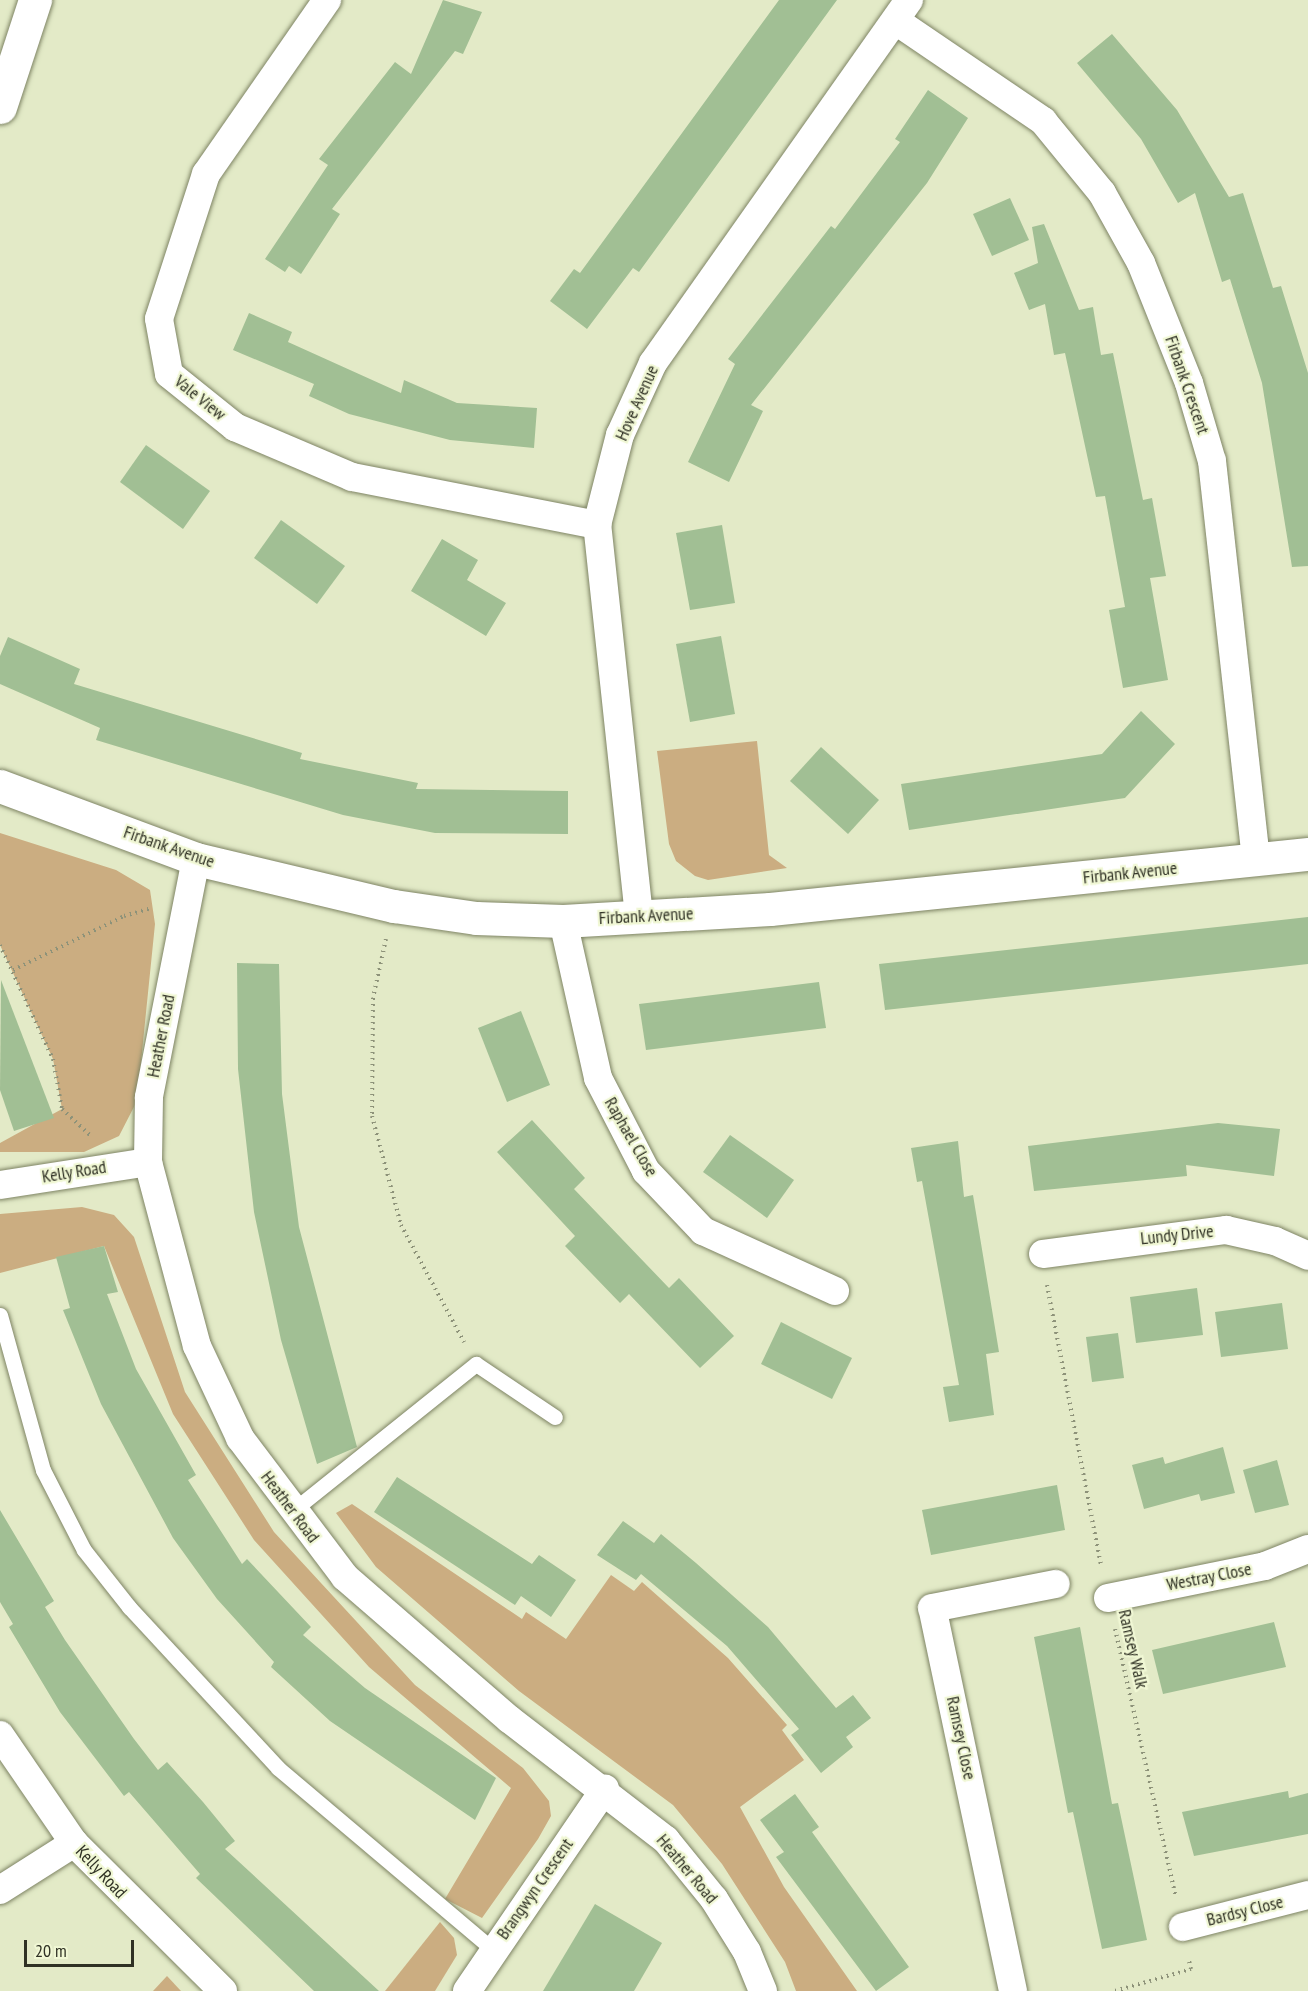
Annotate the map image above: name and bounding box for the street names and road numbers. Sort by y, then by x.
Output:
street label: Firbank Crescent [1160,333,1214,437]
street label: Hove Avenue [611,362,663,444]
street label: Vale View [170,371,230,425]
street label: Firbank Avenue [120,821,218,873]
street label: Firbank Avenue [1081,857,1179,889]
street label: Firbank Avenue [598,903,694,929]
street label: Heather Road [142,993,180,1079]
street label: Raphael Close [600,1094,662,1180]
street label: Kelly Road [40,1156,108,1188]
street label: Lundy Drive [1139,1220,1215,1250]
street label: Heather Road [256,1467,324,1547]
street label: Westray Close [1165,1558,1253,1596]
street label: Ramsey Walk [1113,1607,1153,1691]
street label: Ramsey Close [942,1694,980,1782]
street label: Heather Road [652,1830,722,1908]
street label: Brangwyn Crescent [492,1834,578,1944]
street label: Kelly Road [71,1841,131,1903]
street label: Bardsy Close [1204,1891,1286,1931]

